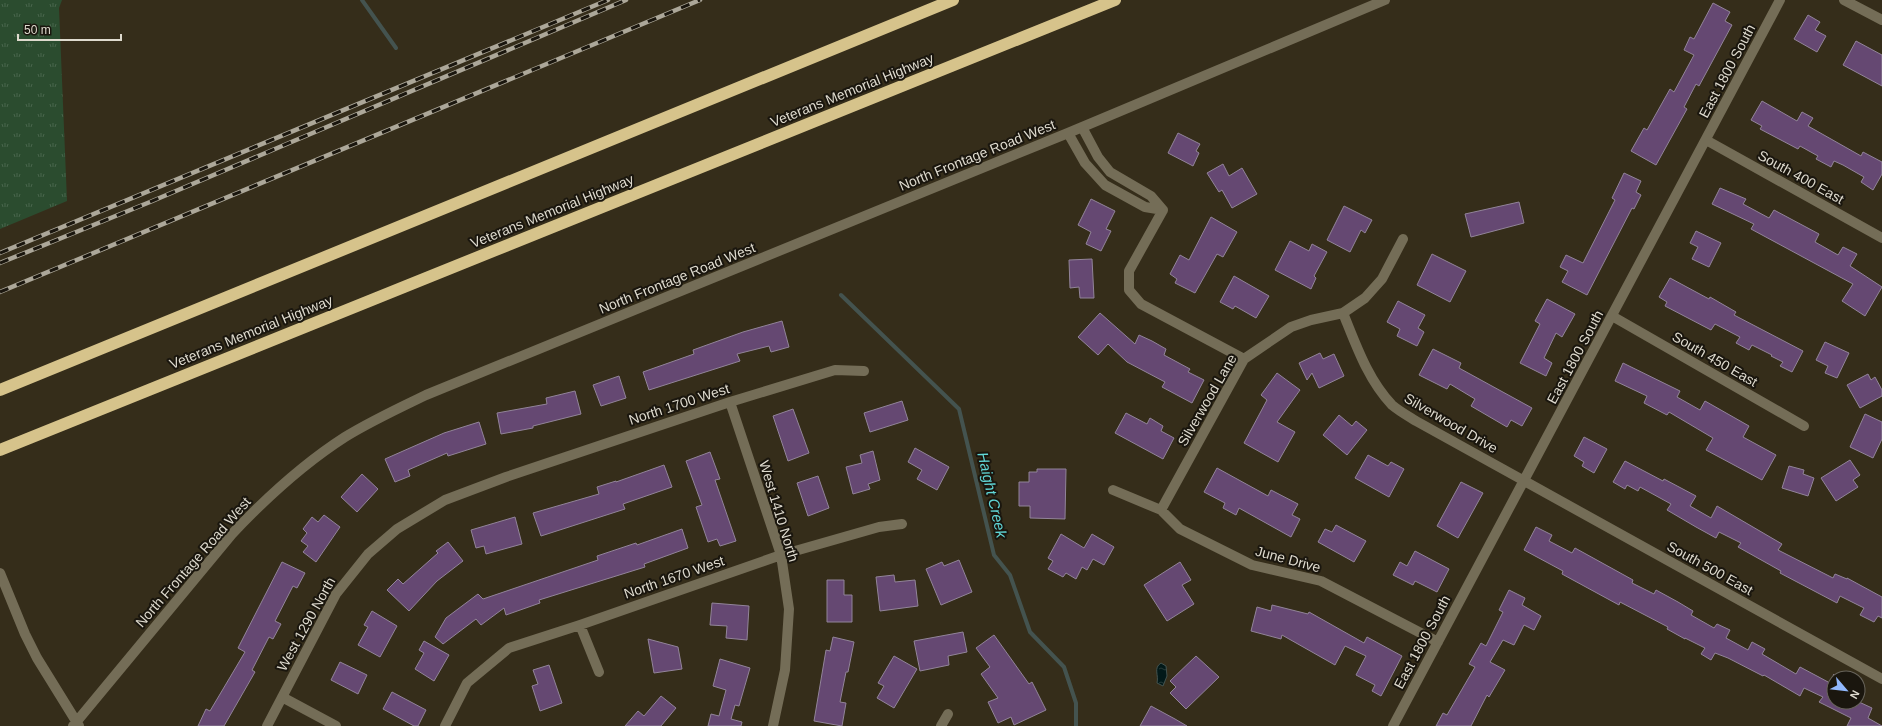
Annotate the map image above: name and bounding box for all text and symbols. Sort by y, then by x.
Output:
scale bar [18,16,121,42]
street label: East 1800 South [1696,22,1758,120]
text: 50 m [24,23,51,37]
street label: Veterans Memorial Highway [768,50,936,130]
street label: North Frontage Road West [897,116,1058,194]
street label: South 400 East [1755,147,1847,207]
street label: Veterans Memorial Highway [468,171,636,251]
street label: North Frontage Road West [597,239,758,317]
street label: Veterans Memorial Highway [167,292,335,372]
street label: East 1800 South [1544,308,1606,406]
street label: South 450 East [1670,328,1761,390]
street label: Silverwood Lane [1174,351,1240,449]
street label: North 1700 West [627,380,731,428]
street label: Silverwood Drive [1402,390,1501,456]
water label: Haight Creek [974,450,1011,541]
street label: West 1410 North [756,459,802,563]
street label: North Frontage Road West [132,494,254,630]
street label: South 500 East [1664,538,1756,598]
street label: June Drive [1254,543,1323,575]
street label: North 1670 West [622,552,726,602]
street label: West 1290 North [274,574,338,674]
street label: East 1800 South [1391,593,1453,691]
north arrow [1826,670,1866,710]
text: N [1848,688,1862,701]

